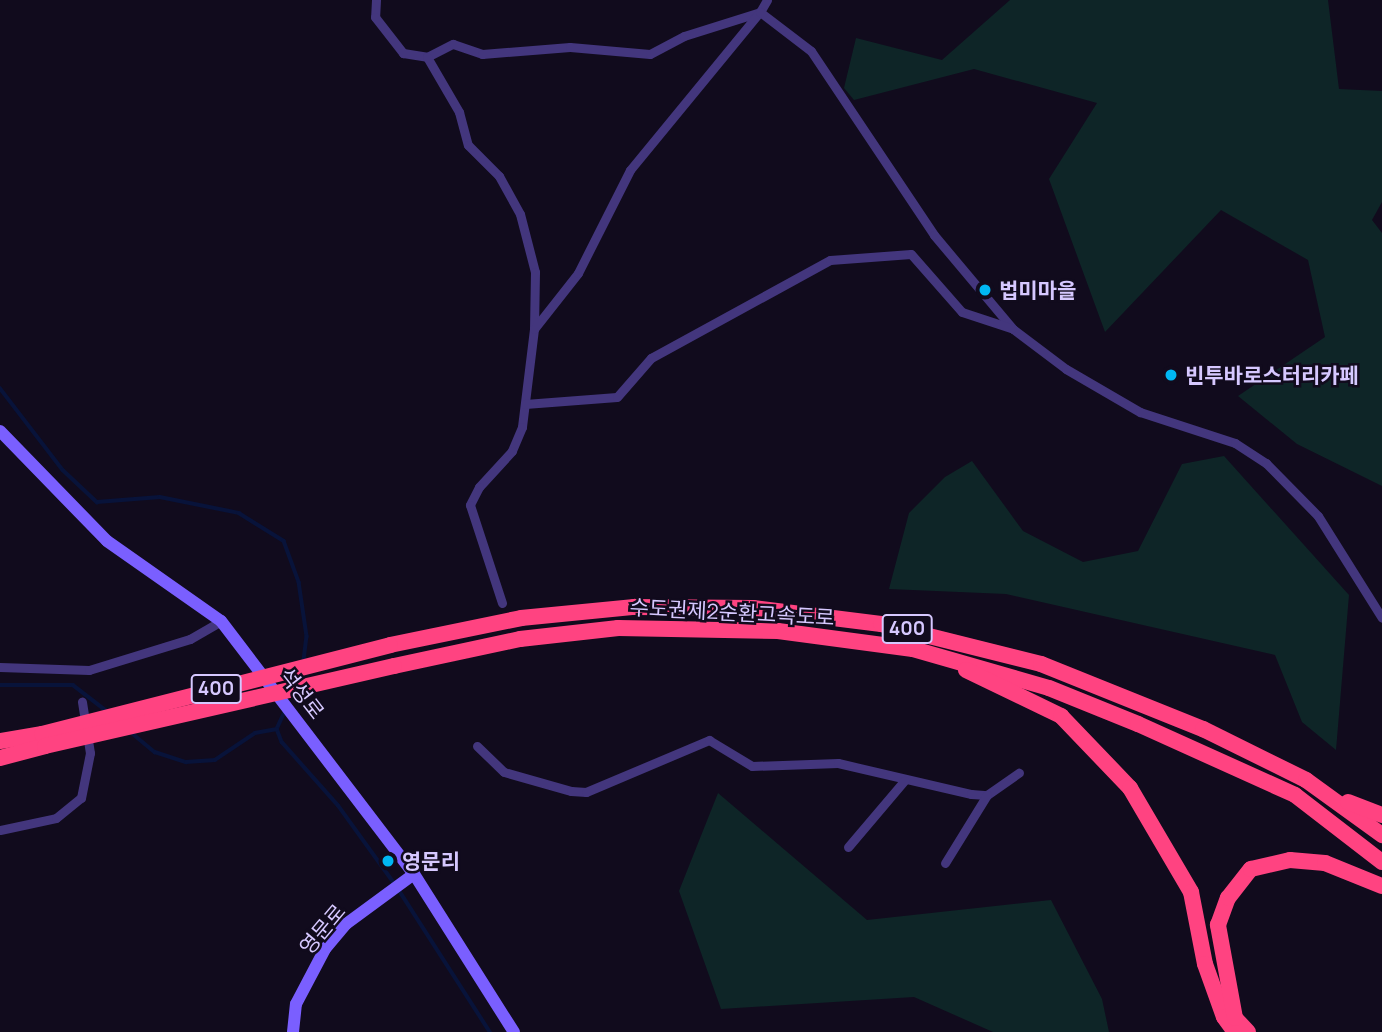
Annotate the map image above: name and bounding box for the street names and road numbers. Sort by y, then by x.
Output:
street label: 수도권제2순환고속도로 [629,594,835,630]
road number: 400 [881,614,933,644]
street label: 석성로 [274,662,330,724]
road number: 400 [190,674,242,704]
street label: 영문로 [294,899,350,959]

